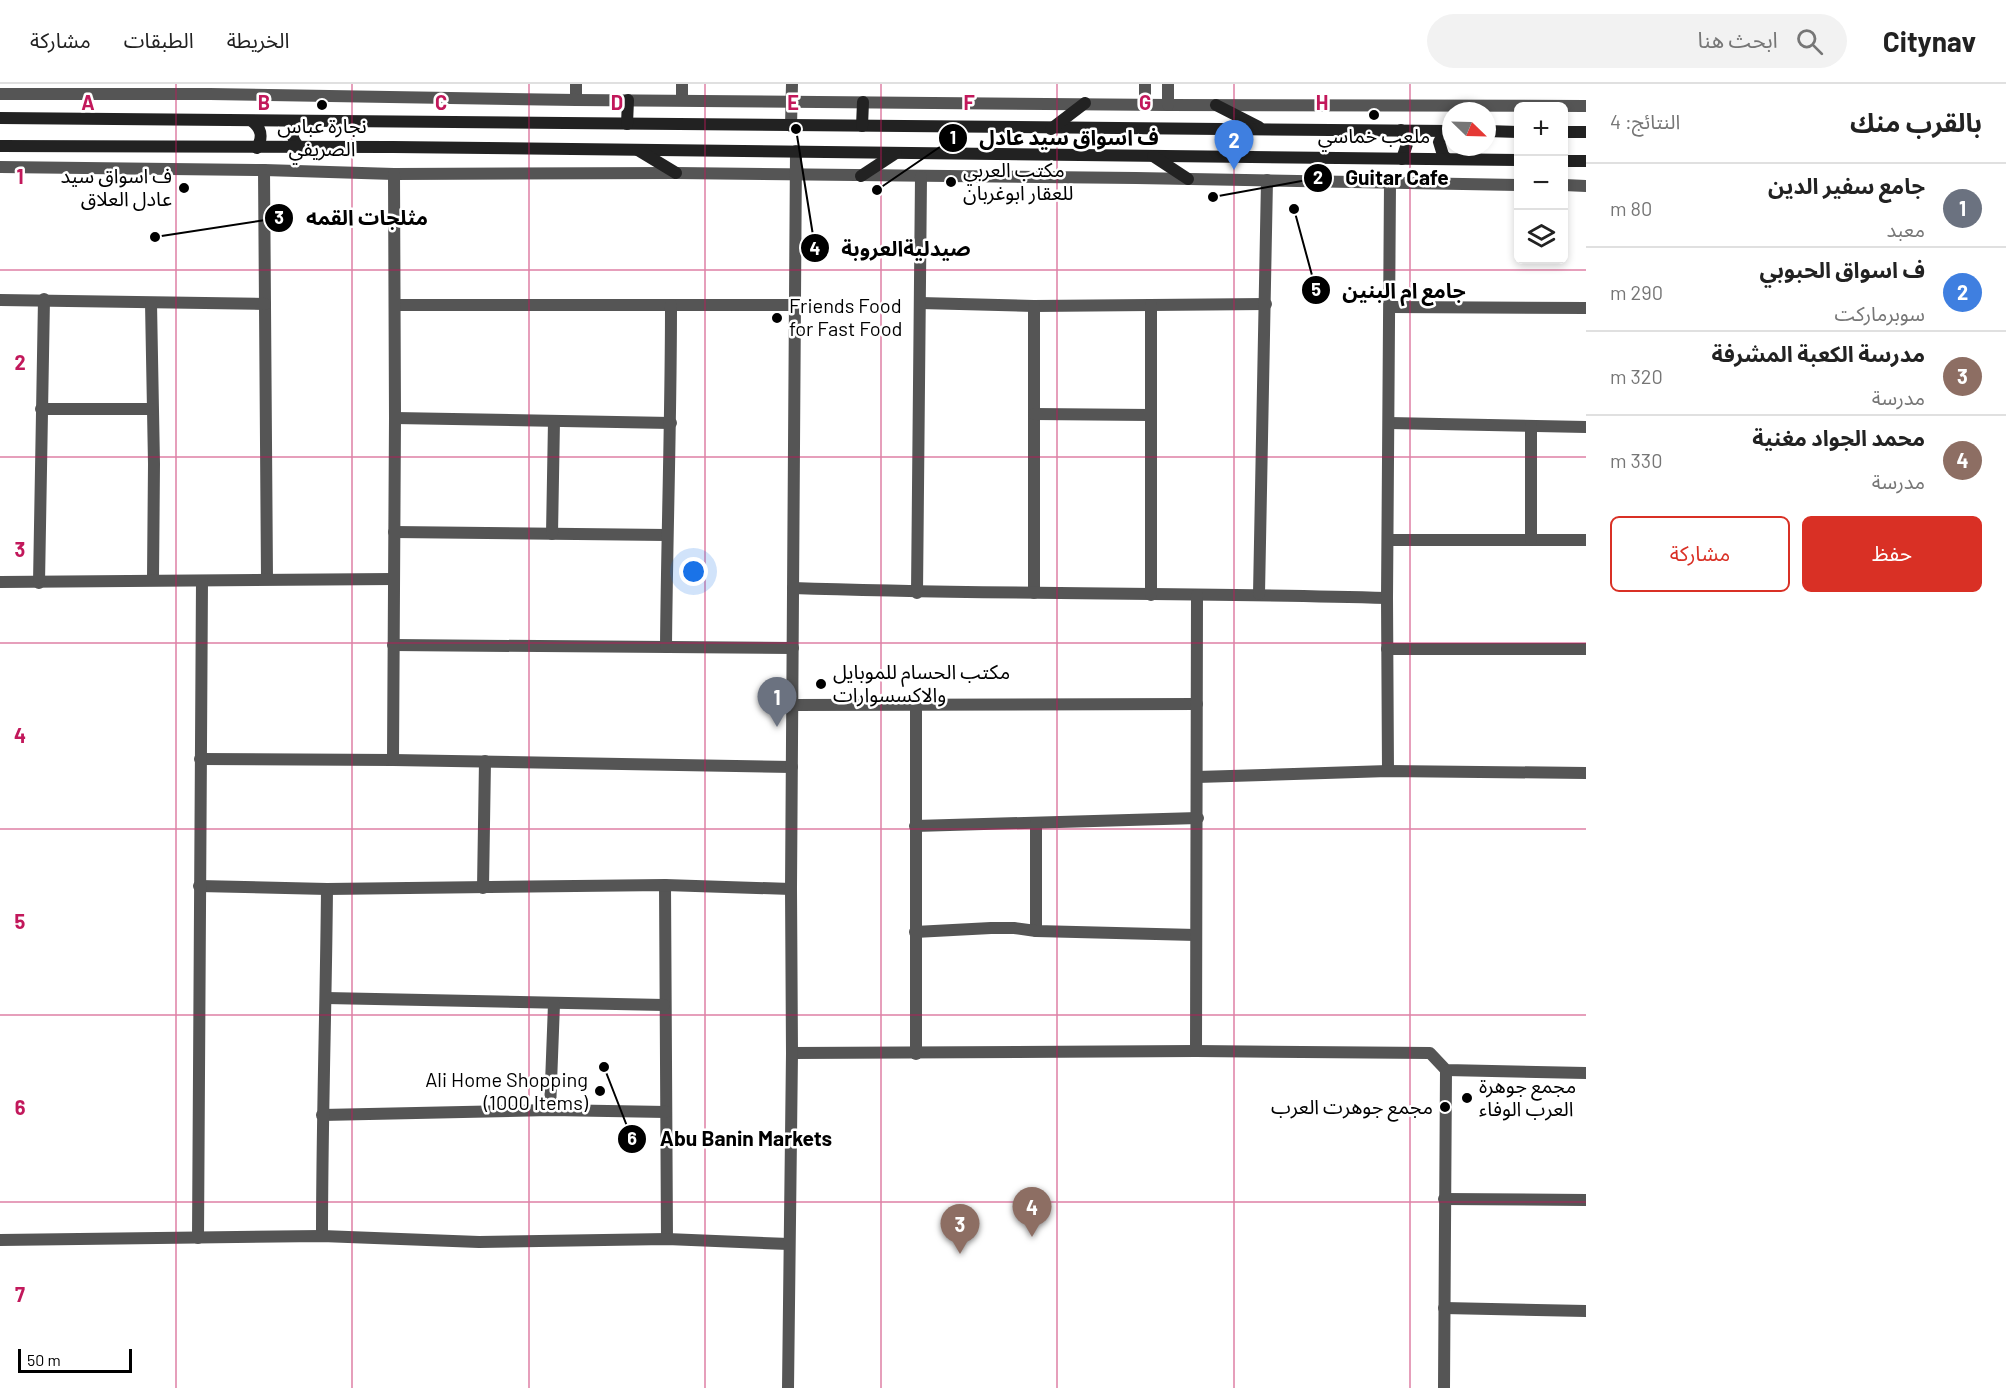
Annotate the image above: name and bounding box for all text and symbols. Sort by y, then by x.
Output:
search box [1427,14,1847,68]
text: Citynav [1883,24,1976,58]
icon: search [1793,25,1826,58]
text: ابحث هنا [1698,26,1778,52]
text: مشاركة [30,27,91,52]
text: الطبقات [124,27,194,52]
text: الخريطة [227,27,290,52]
text: A [81,90,95,114]
text: B [258,90,270,114]
text: C [435,90,447,114]
text: D [611,90,623,114]
text: E [787,90,799,114]
text: F [963,90,975,114]
text: G [1139,90,1151,114]
text: H [1316,90,1328,114]
marker: نجارة عباس الصريفي [315,98,329,112]
north arrow [1442,102,1496,156]
map controls [1514,102,1568,264]
button: + [1514,102,1568,156]
text: بالقرب منك [1850,106,1982,137]
marker: ملعب خماسي [1367,108,1381,122]
text: النتائج: 4 [1610,109,1680,133]
place label: نجارة عباس الصريفي [277,113,367,165]
callout: ف اسواق سيد عادل [938,118,1171,157]
pin: 2 [1214,120,1254,170]
place label: ملعب خماسي [1318,123,1430,152]
text: ف اسواق سيد عادل [979,124,1159,150]
text: 1 [950,126,956,148]
button: − [1514,156,1568,210]
place label: مكتب العربي للعقار ابوغربان [963,157,1074,205]
callout: Guitar Cafe [1303,158,1461,197]
place label: ف اسواق سيد عادل العلاق [60,163,172,211]
text: 1 [16,164,24,188]
text: Guitar Cafe [1345,164,1449,189]
text: 2 [1313,166,1323,188]
text: جامع سفير الدين [1768,172,1925,198]
marker: مكتب العربي للعقار ابوغربان [944,175,958,189]
marker: ف اسواق سيد عادل العلاق [177,181,191,195]
text: 80 m [1610,196,1652,220]
text: 1 [1959,196,1966,220]
callout: مثلجات القمه [264,198,441,237]
text: مثلجات القمه [306,204,428,230]
text: 3 [274,206,284,228]
button: layers [1514,210,1568,264]
text: معبد [1887,217,1925,241]
callout: صيدليةالعروبة [800,229,983,268]
text: صيدليةالعروبة [841,235,971,261]
text: 4 [810,237,821,259]
text: ف اسواق الحبوبي [1759,256,1925,282]
callout: جامع ام البنين [1301,271,1478,310]
text: جامع ام البنين [1342,277,1466,307]
text: 5 [1311,278,1321,300]
text: 290 m [1610,280,1663,304]
text: 2 [1957,280,1968,304]
place label: Friends Food for Fast Food [789,293,902,340]
text: سوبرماركت [1834,301,1925,325]
marker: Friends Food for Fast Food [770,311,784,325]
text: مدرسة الكعبة المشرفة [1712,340,1925,366]
text: 2 [14,350,26,374]
text: 320 m [1610,364,1663,388]
text: 3 [1957,364,1968,388]
text: مدرسة [1872,385,1925,409]
text: محمد الجواد مغنية [1752,424,1925,450]
text: 330 m [1610,448,1662,472]
text: 4 [1956,448,1969,472]
text: مدرسة [1872,469,1925,493]
button: مشاركة [1610,516,1790,592]
button: حفظ [1802,516,1982,592]
text: 3 [15,537,25,561]
your location [679,557,708,586]
place label: مكتب الحسام للموبايل والاكسسوارات [833,659,1010,707]
marker: مكتب الحسام للموبايل والاكسسوارات [814,677,828,691]
pin: 1 [758,678,796,727]
text: 4 [14,723,26,747]
text: 5 [15,909,26,933]
place label: Ali Home Shopping (1000 Items) [425,1067,589,1114]
place label: مجمع جوهرة العرب الوفاء [1479,1073,1576,1121]
marker: Ali Home Shopping (1000 Items) [593,1084,607,1098]
marker: مجمع جوهرة العرب الوفاء [1460,1091,1474,1105]
place label: مجمع جوهرت العرب [1271,1094,1433,1122]
text: 6 [15,1095,26,1119]
marker: مجمع جوهرت العرب [1438,1100,1452,1114]
callout: Abu Banin Markets [617,1119,844,1158]
text: Abu Banin Markets [660,1125,832,1150]
text: 6 [627,1127,637,1149]
pin: 4 [1012,1188,1052,1237]
pin: 3 [940,1204,980,1254]
text: 7 [15,1282,25,1306]
scale bar [18,1346,132,1374]
text: 50 m [27,1350,61,1369]

